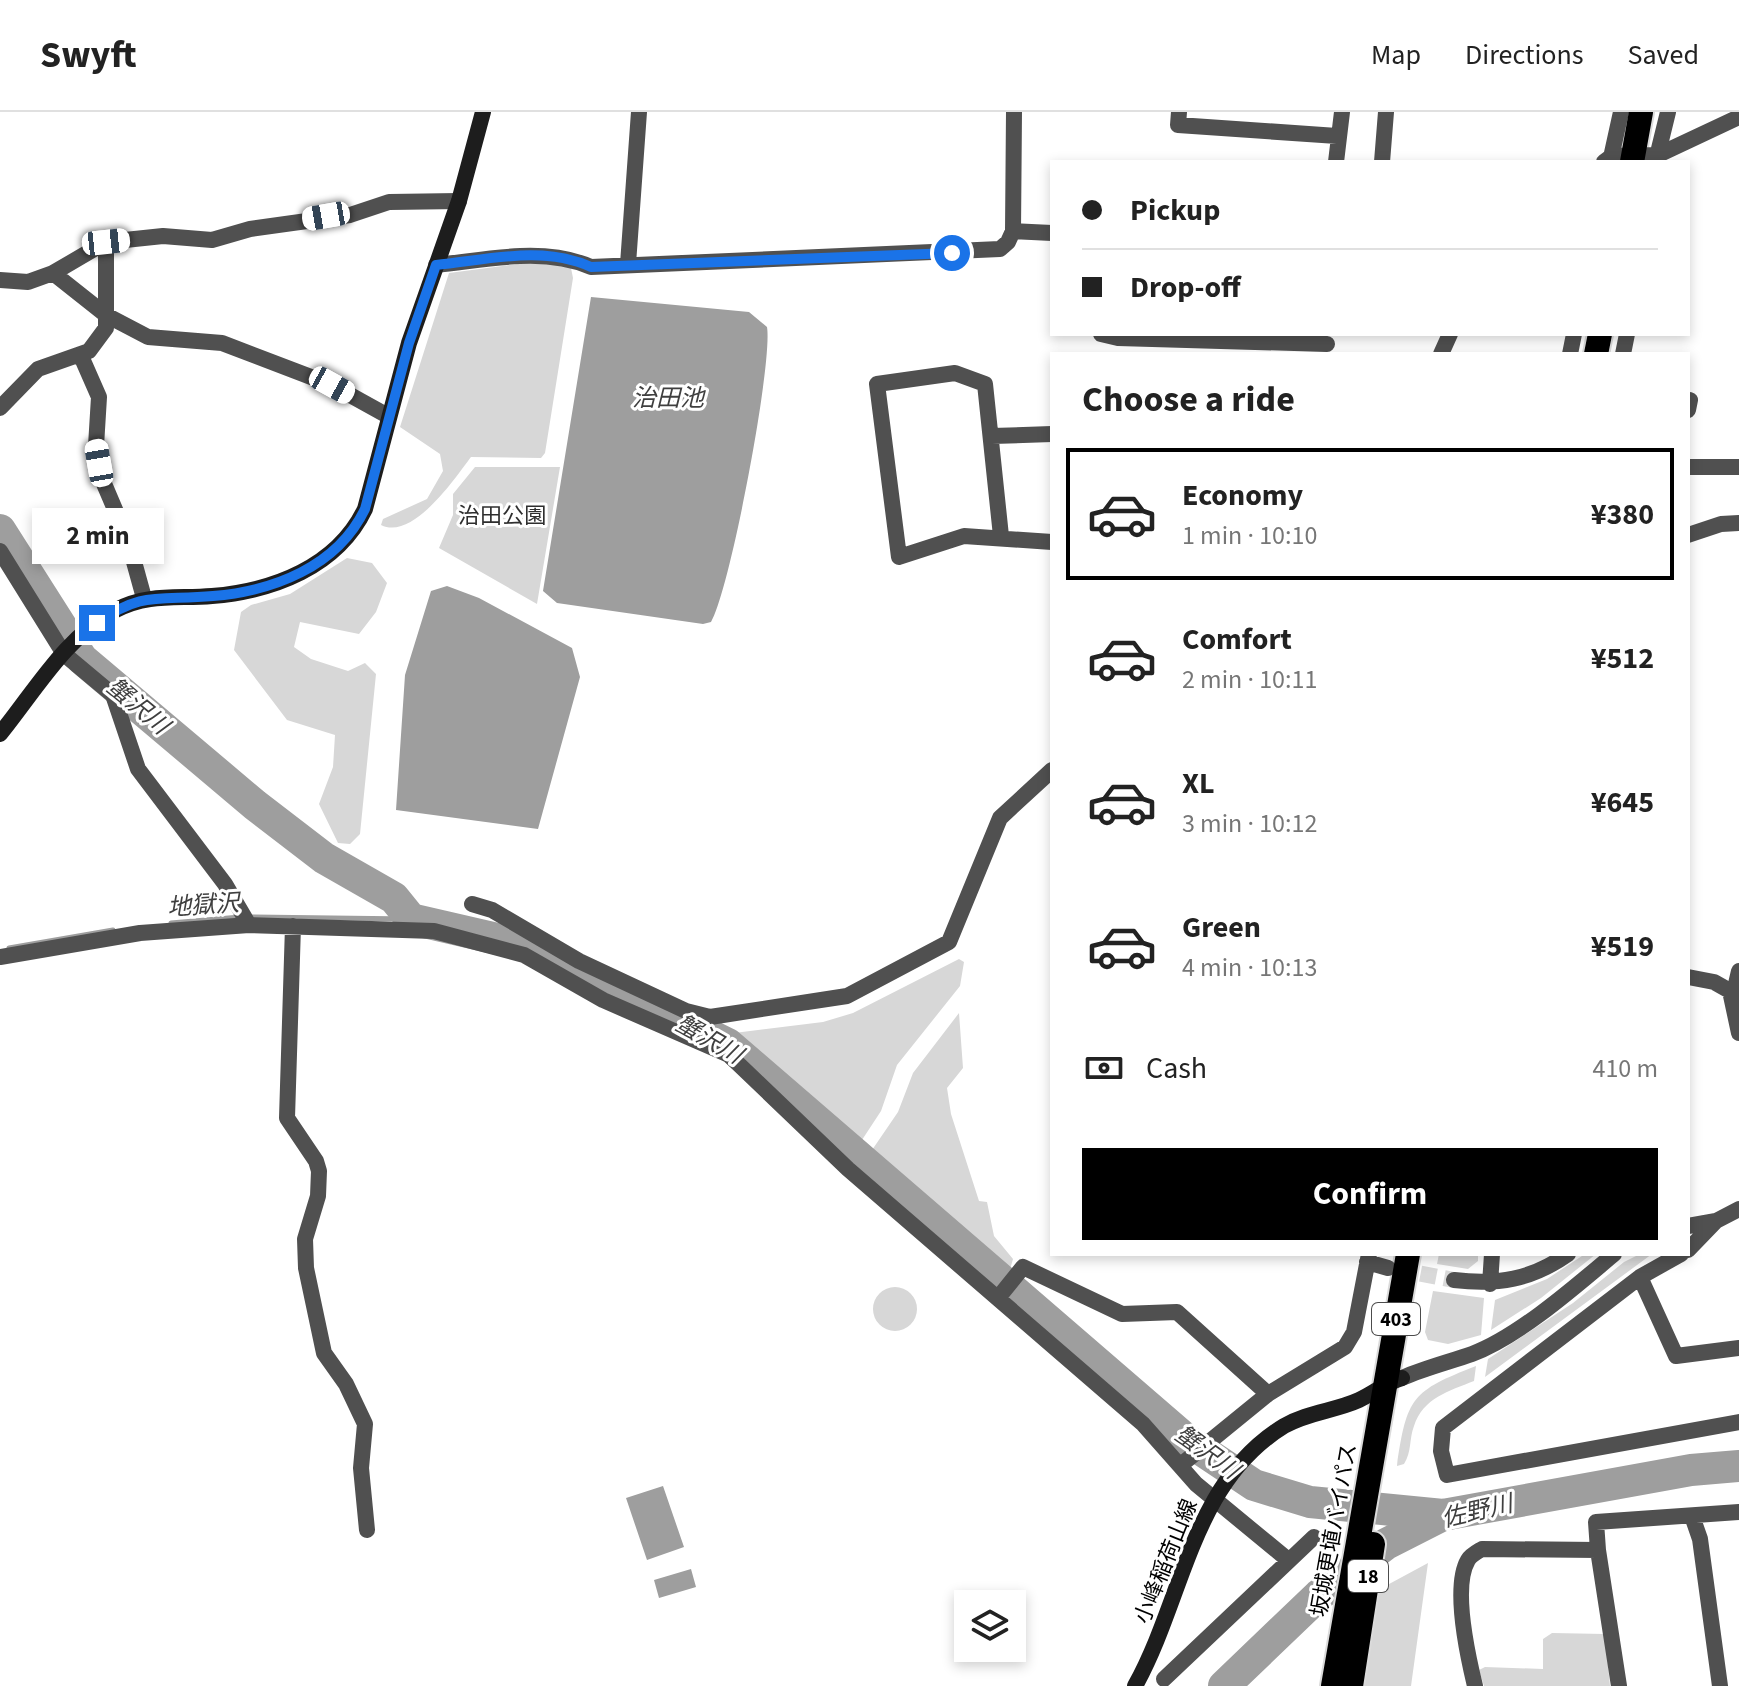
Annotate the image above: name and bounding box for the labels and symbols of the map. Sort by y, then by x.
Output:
car [300,200,352,232]
car [81,228,131,256]
route start [934,235,970,271]
car [305,363,359,407]
water label: 治田池 [632,381,706,416]
car [83,437,115,489]
park label: 治田公園 [458,500,546,532]
callout: 2 min [31,507,163,563]
route end [79,605,115,641]
water label: 蟹沢川 [99,670,179,745]
water label: 地獄沢 [166,885,243,925]
water label: 蟹沢川 [669,1006,751,1074]
road number: 403 [1372,1303,1420,1335]
water label: 蟹沢川 [1167,1417,1249,1489]
street label: 坂城更埴バイパス [1303,1441,1365,1619]
water label: 佐野川 [1438,1486,1519,1537]
street label: 小峰稲荷山線 [1126,1494,1205,1629]
road number: 18 [1348,1560,1388,1592]

